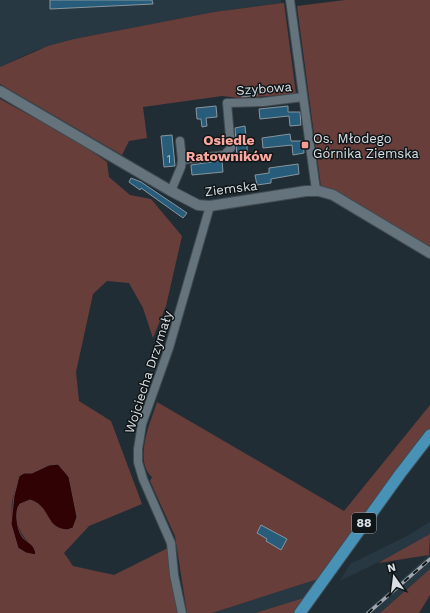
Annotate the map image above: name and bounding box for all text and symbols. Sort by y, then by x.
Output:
street label: Szybowa [236,79,293,98]
place label: Os. Młodego Górnika Ziemska [313,131,419,161]
district label: Osiedle Ratowników [186,132,273,164]
marker: Os. Młodego Górnika Ziemska [300,140,310,150]
house number: 1 [167,153,171,166]
street label: Ziemska [204,178,259,199]
street label: Wojciecha Drzymały [122,309,175,435]
road number: 88 [352,513,376,533]
north arrow [374,557,414,597]
text: N [386,560,397,575]

